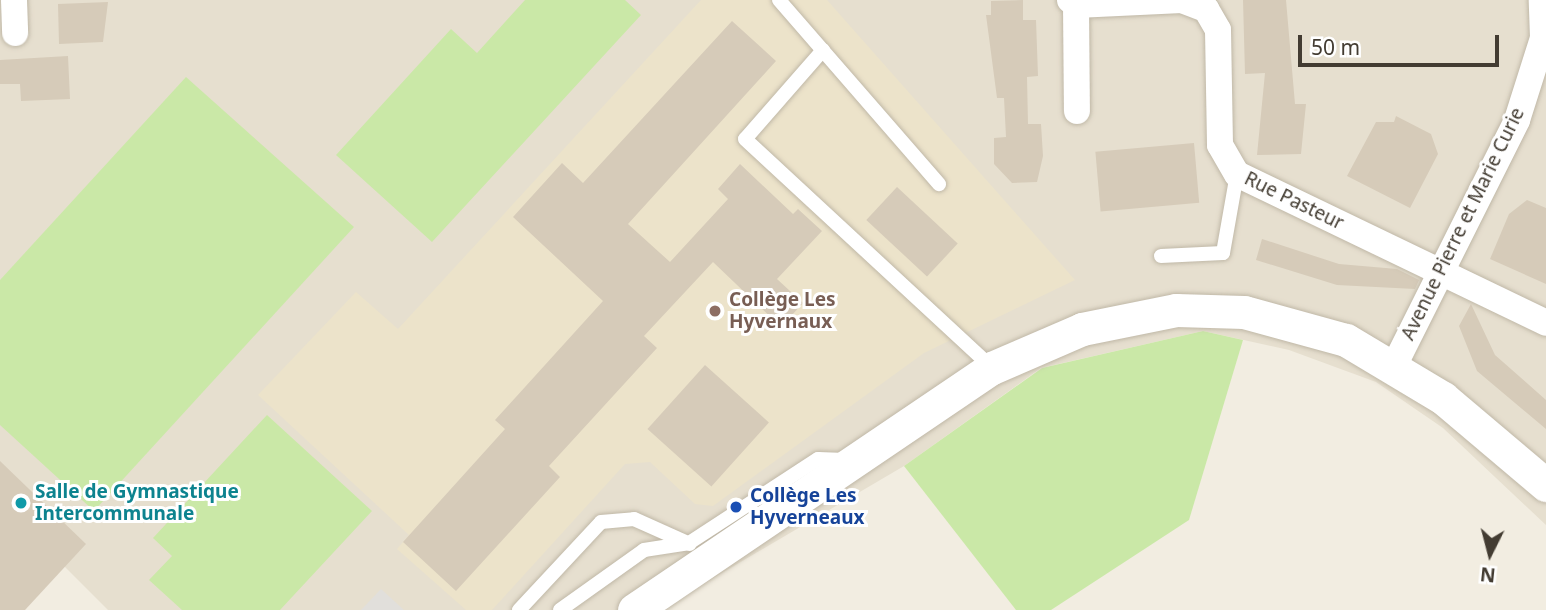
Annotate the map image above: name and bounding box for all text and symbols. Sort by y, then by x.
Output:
scale bar [1301,21,1502,65]
text: 50 m [1311,33,1360,61]
street label: Avenue Pierre et Marie Curie [1397,104,1529,344]
street label: Rue Pasteur [1241,167,1347,235]
place label: Collège Les Hyvernaux [729,289,836,333]
marker: Collège Les Hyvernaux [707,303,723,319]
place label: Salle de Gymnastique Intercommunale [35,481,239,525]
place label: Collège Les Hyverneaux [750,485,864,529]
marker: Salle de Gymnastique Intercommunale [13,495,29,511]
marker: Collège Les Hyverneaux [728,499,744,515]
north arrow [1455,519,1525,589]
text: N [1479,561,1497,589]

